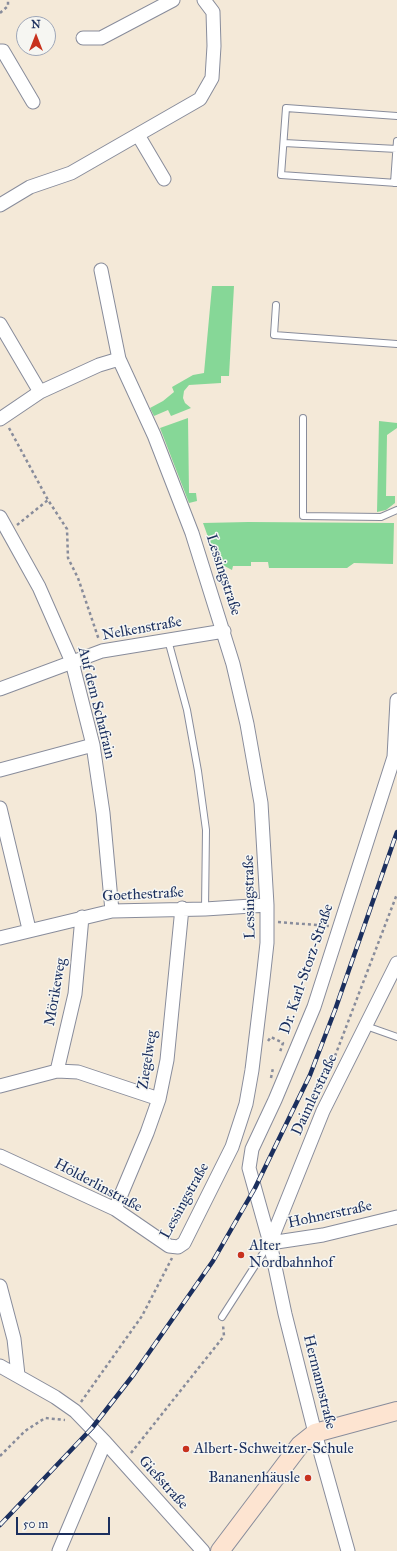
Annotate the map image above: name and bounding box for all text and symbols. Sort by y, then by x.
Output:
north arrow [16,16,56,56]
text: N [31,18,41,31]
street label: Lessingstraße [201,532,245,618]
street label: Nelkenstraße [101,613,183,645]
street label: Auf dem Schafrain [73,645,119,761]
street label: Lessingstraße [240,855,260,939]
street label: Goethestraße [102,884,184,906]
street label: Dr. Karl-Storz-Straße [276,902,338,1036]
street label: Mörikeweg [41,957,71,1027]
street label: Ziegelweg [134,1029,162,1091]
street label: Daimlerstraße [288,1052,342,1138]
street label: Hölderlinstraße [51,1155,145,1217]
street label: Lessingstraße [157,1160,213,1242]
street label: Hohnerstraße [286,1197,374,1233]
place label: Alter Nordbahnhof [249,1237,333,1272]
marker: Alter Nordbahnhof [236,1250,246,1260]
street label: Hermannstraße [299,1333,339,1431]
place label: Albert-Schweitzer-Schule [194,1440,354,1458]
marker: Albert-Schweitzer-Schule [181,1444,191,1454]
street label: Gießstraße [134,1453,192,1513]
place label: Bananenhäusle [208,1469,300,1487]
marker: Bananenhäusle [303,1473,313,1483]
scale bar [18,1509,112,1535]
text: 50 m [23,1517,48,1531]

